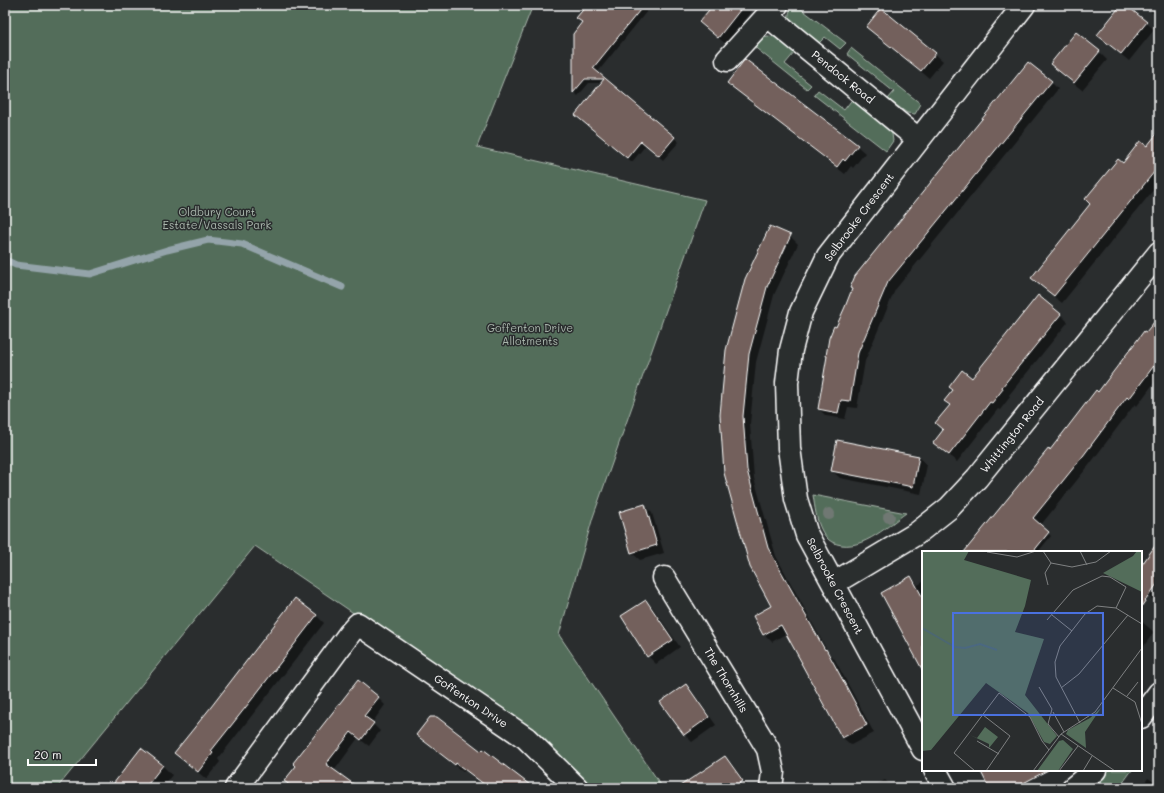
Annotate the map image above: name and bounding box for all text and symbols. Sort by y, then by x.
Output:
street label: Pendock Road [809,47,878,106]
street label: Selbrooke Crescent [820,169,897,264]
park label: Oldbury Court Estate/Vassals Park [163,204,272,232]
park label: Goffenton Drive Allotments [487,320,573,348]
street label: Whittington Road [976,394,1047,476]
street label: Selbrooke Crescent [804,535,867,637]
inset map [922,551,1142,771]
street label: The Thornhills [701,644,752,715]
street label: Goffenton Drive [431,670,511,731]
scale bar [28,741,96,767]
text: 20 m [34,746,62,762]

